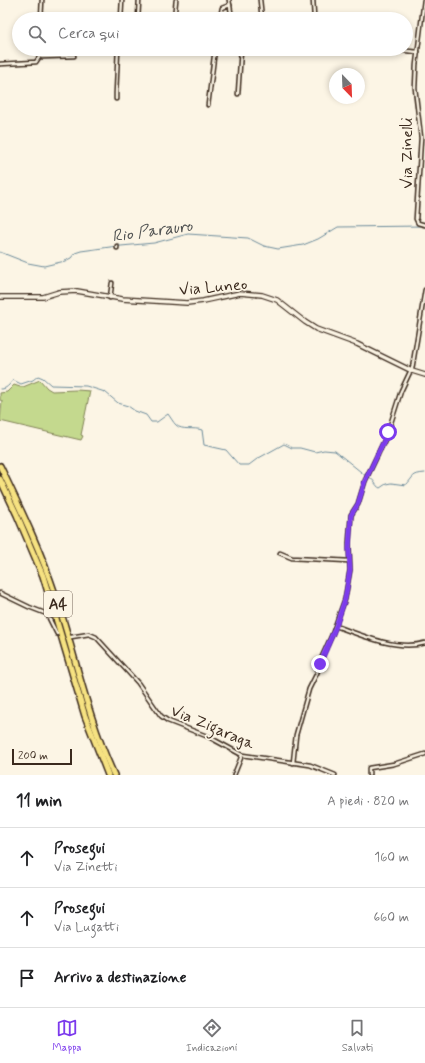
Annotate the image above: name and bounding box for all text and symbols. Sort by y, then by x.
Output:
search box [12,12,413,56]
icon: search [26,23,48,45]
text: Cerca qui [58,24,119,44]
north arrow [329,68,365,104]
street label: Via Zinelli [397,117,418,189]
water label: Rio Parauro [111,214,194,248]
street label: Via Luneo [178,274,248,301]
route start [379,423,397,441]
road number: A4 [44,591,72,617]
route end [311,655,329,673]
street label: Via Zigaraga [167,700,258,755]
scale bar [12,747,72,766]
text: 200 m [18,749,48,763]
text: 11 min [16,790,62,812]
text: A piedi · 820 m [327,793,409,810]
text: Prosegui [54,839,105,859]
icon: ahead [16,847,38,869]
text: 160 m [374,849,409,866]
text: Via Zinetti [54,859,118,876]
text: Prosegui [54,899,105,919]
icon: ahead [16,907,38,929]
text: 660 m [373,909,409,926]
text: Via Lugatti [54,919,119,936]
icon: arrive [16,967,38,989]
text: Arrivo a destinazione [54,968,187,988]
tab: Mappa [52,1017,82,1055]
tab: Indicazioni [186,1017,237,1055]
tab: Salvati [342,1017,373,1055]

